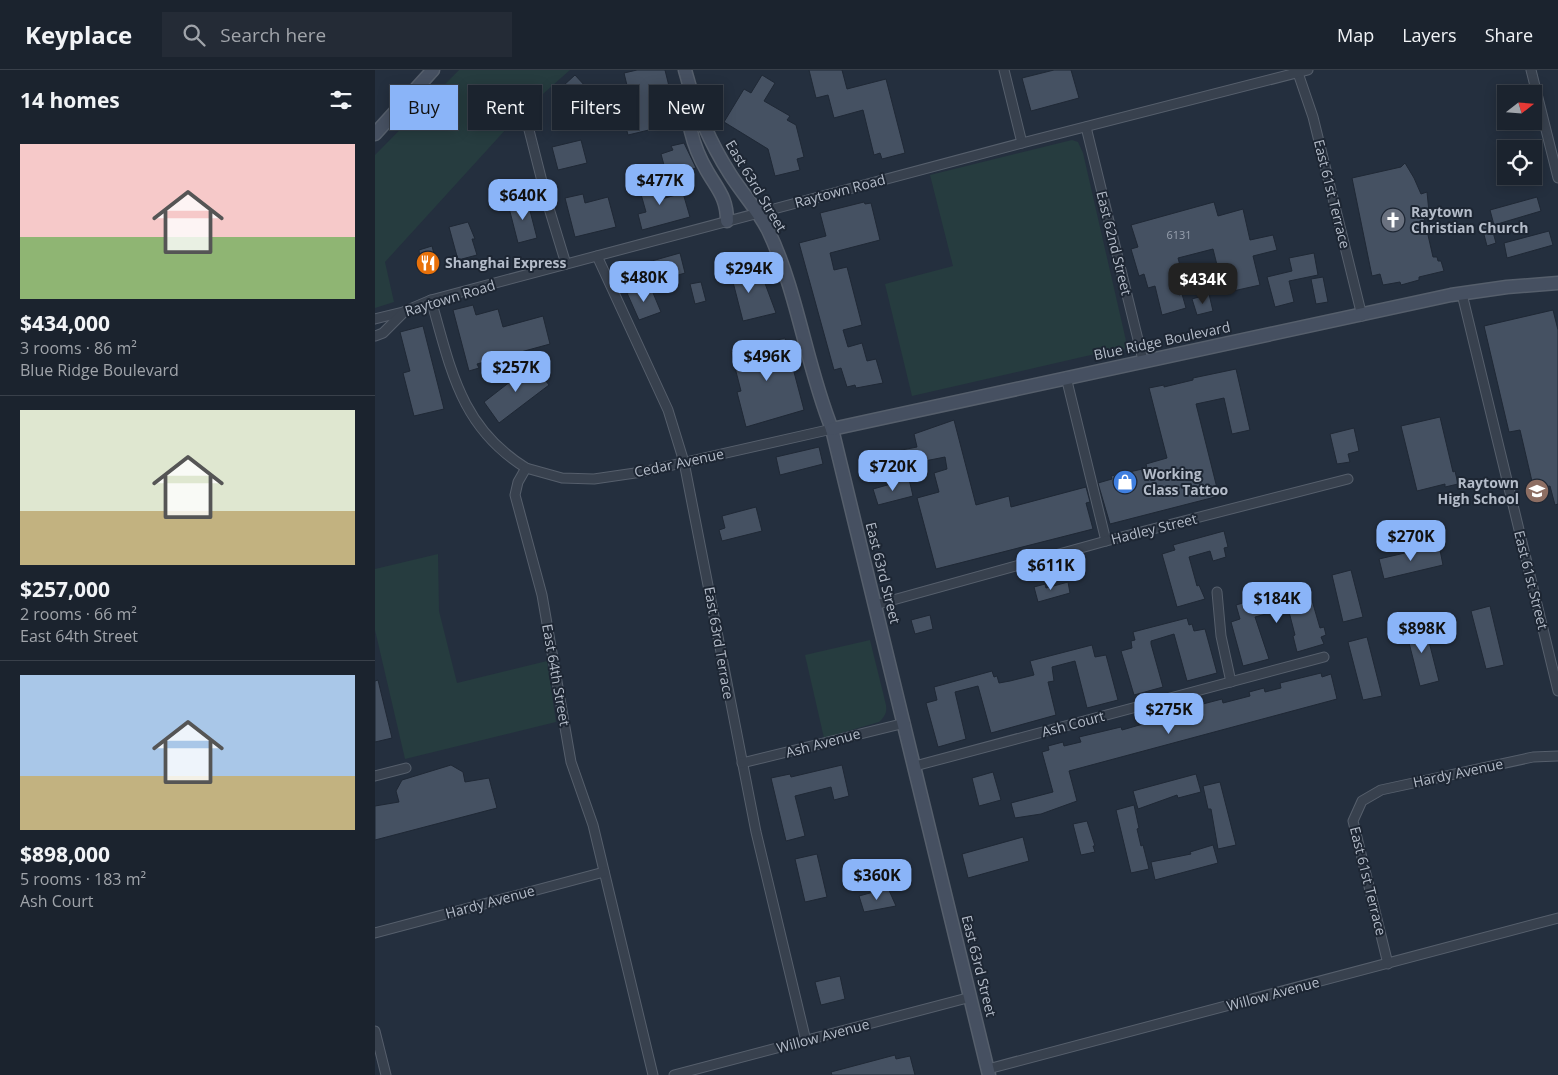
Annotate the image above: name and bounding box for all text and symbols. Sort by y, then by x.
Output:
search box [162,12,512,57]
text: Keyplace [25,18,132,51]
icon: search [180,21,208,49]
text: Search here [220,22,326,48]
text: Map [1337,23,1374,47]
text: Layers [1402,23,1457,47]
text: Share [1485,23,1533,47]
chip: Buy [390,85,458,130]
chip: Rent [468,85,542,130]
chip: Filters [552,85,639,130]
chip: New [649,85,723,130]
north arrow [1497,85,1543,130]
map controls [1497,85,1542,185]
text: 14 homes [20,86,120,114]
icon: filters [327,86,355,114]
street label: East 63rd Street [722,136,791,235]
street label: East 61st Terrace [1310,137,1355,250]
button: locate [1497,140,1542,185]
pin: $477K [625,164,695,206]
text: $477K [636,169,684,191]
street label: Raytown Road [792,169,887,212]
icon: home [143,177,233,267]
pin: $640K [488,178,558,221]
text: $640K [499,184,547,206]
street label: East 62nd Street [1092,189,1137,297]
place label: Raytown Christian Church [1411,202,1528,237]
church icon: Raytown Christian Church [1380,207,1406,233]
house number: 6131 [1166,227,1192,242]
restaurant icon: Shanghai Express [415,250,441,276]
pin: $294K [714,252,784,294]
place label: Shanghai Express [445,253,566,272]
text: $294K [725,257,773,279]
pin: $480K [609,260,679,303]
pin: $434K [1168,262,1238,305]
text: $480K [620,266,668,288]
text: $434K [1179,268,1227,290]
street label: Raytown Road [402,275,497,320]
text: $434,000 [20,309,110,337]
street label: Blue Ridge Boulevard [1092,317,1232,364]
text: 3 rooms · 86 m² [20,337,137,359]
pin: $496K [732,340,802,382]
text: $496K [743,345,791,367]
pin: $257K [481,350,551,393]
text: $257K [492,356,540,378]
text: Blue Ridge Boulevard [20,359,179,381]
icon: home [143,442,233,532]
street label: Cedar Avenue [632,444,726,481]
pin: $720K [858,450,928,492]
text: $720K [869,455,917,477]
place label: Working Class Tattoo [1143,464,1229,499]
shop icon: Working Class Tattoo [1112,469,1138,495]
place label: Raytown High School [1438,473,1519,508]
school or university icon: Raytown High School [1524,478,1550,504]
street label: Hadley Street [1109,509,1199,548]
street label: East 63rd Street [862,520,905,626]
pin: $270K [1376,520,1446,562]
text: $270K [1387,525,1435,547]
street label: East 61st Street [1510,528,1553,631]
pin: $611K [1016,548,1086,591]
text: $611K [1027,554,1075,576]
text: $257,000 [20,575,110,603]
pin: $184K [1242,582,1312,624]
street label: East 63rd Terrace [700,585,739,701]
text: $184K [1253,587,1301,609]
text: 2 rooms · 66 m² [20,603,137,625]
pin: $898K [1387,612,1457,654]
text: $898K [1398,617,1446,639]
street label: East 64th Street [538,622,575,727]
text: East 64th Street [20,625,138,647]
pin: $275K [1134,692,1204,735]
text: $275K [1145,698,1193,720]
street label: Ash Court [1039,706,1106,741]
icon: home [143,707,233,797]
street label: Ash Avenue [783,723,862,762]
street label: Hardy Avenue [1411,754,1505,791]
street label: East 61st Terrace [1346,824,1391,937]
text: $898,000 [20,840,110,868]
pin: $360K [842,858,912,901]
text: $360K [853,864,901,886]
text: 5 rooms · 183 m² [20,868,146,890]
street label: Hardy Avenue [443,880,537,923]
text: Ash Court [20,890,93,912]
street label: East 63rd Street [958,913,1001,1019]
street label: Willow Avenue [1224,972,1321,1015]
street label: Willow Avenue [774,1014,871,1057]

